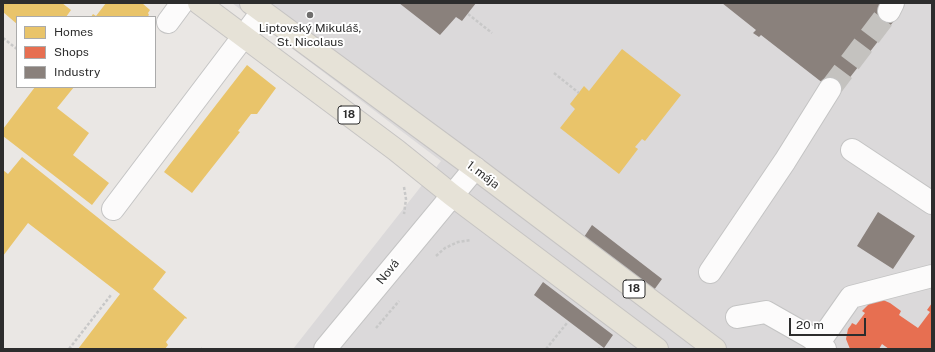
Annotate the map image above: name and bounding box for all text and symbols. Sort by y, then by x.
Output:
marker: Liptovský Mikuláš, St. Nicolaus [305,10,315,20]
legend [16,16,156,88]
place label: Liptovský Mikuláš, St. Nicolaus [259,21,361,49]
text: Homes [54,25,93,39]
text: Shops [54,45,89,59]
text: Industry [54,65,100,79]
road number: 18 [338,106,360,124]
street label: 1. mája [464,158,502,192]
street label: Nová [374,257,402,287]
road number: 18 [623,280,645,298]
scale bar [791,310,868,336]
text: 20 m [796,318,824,332]

